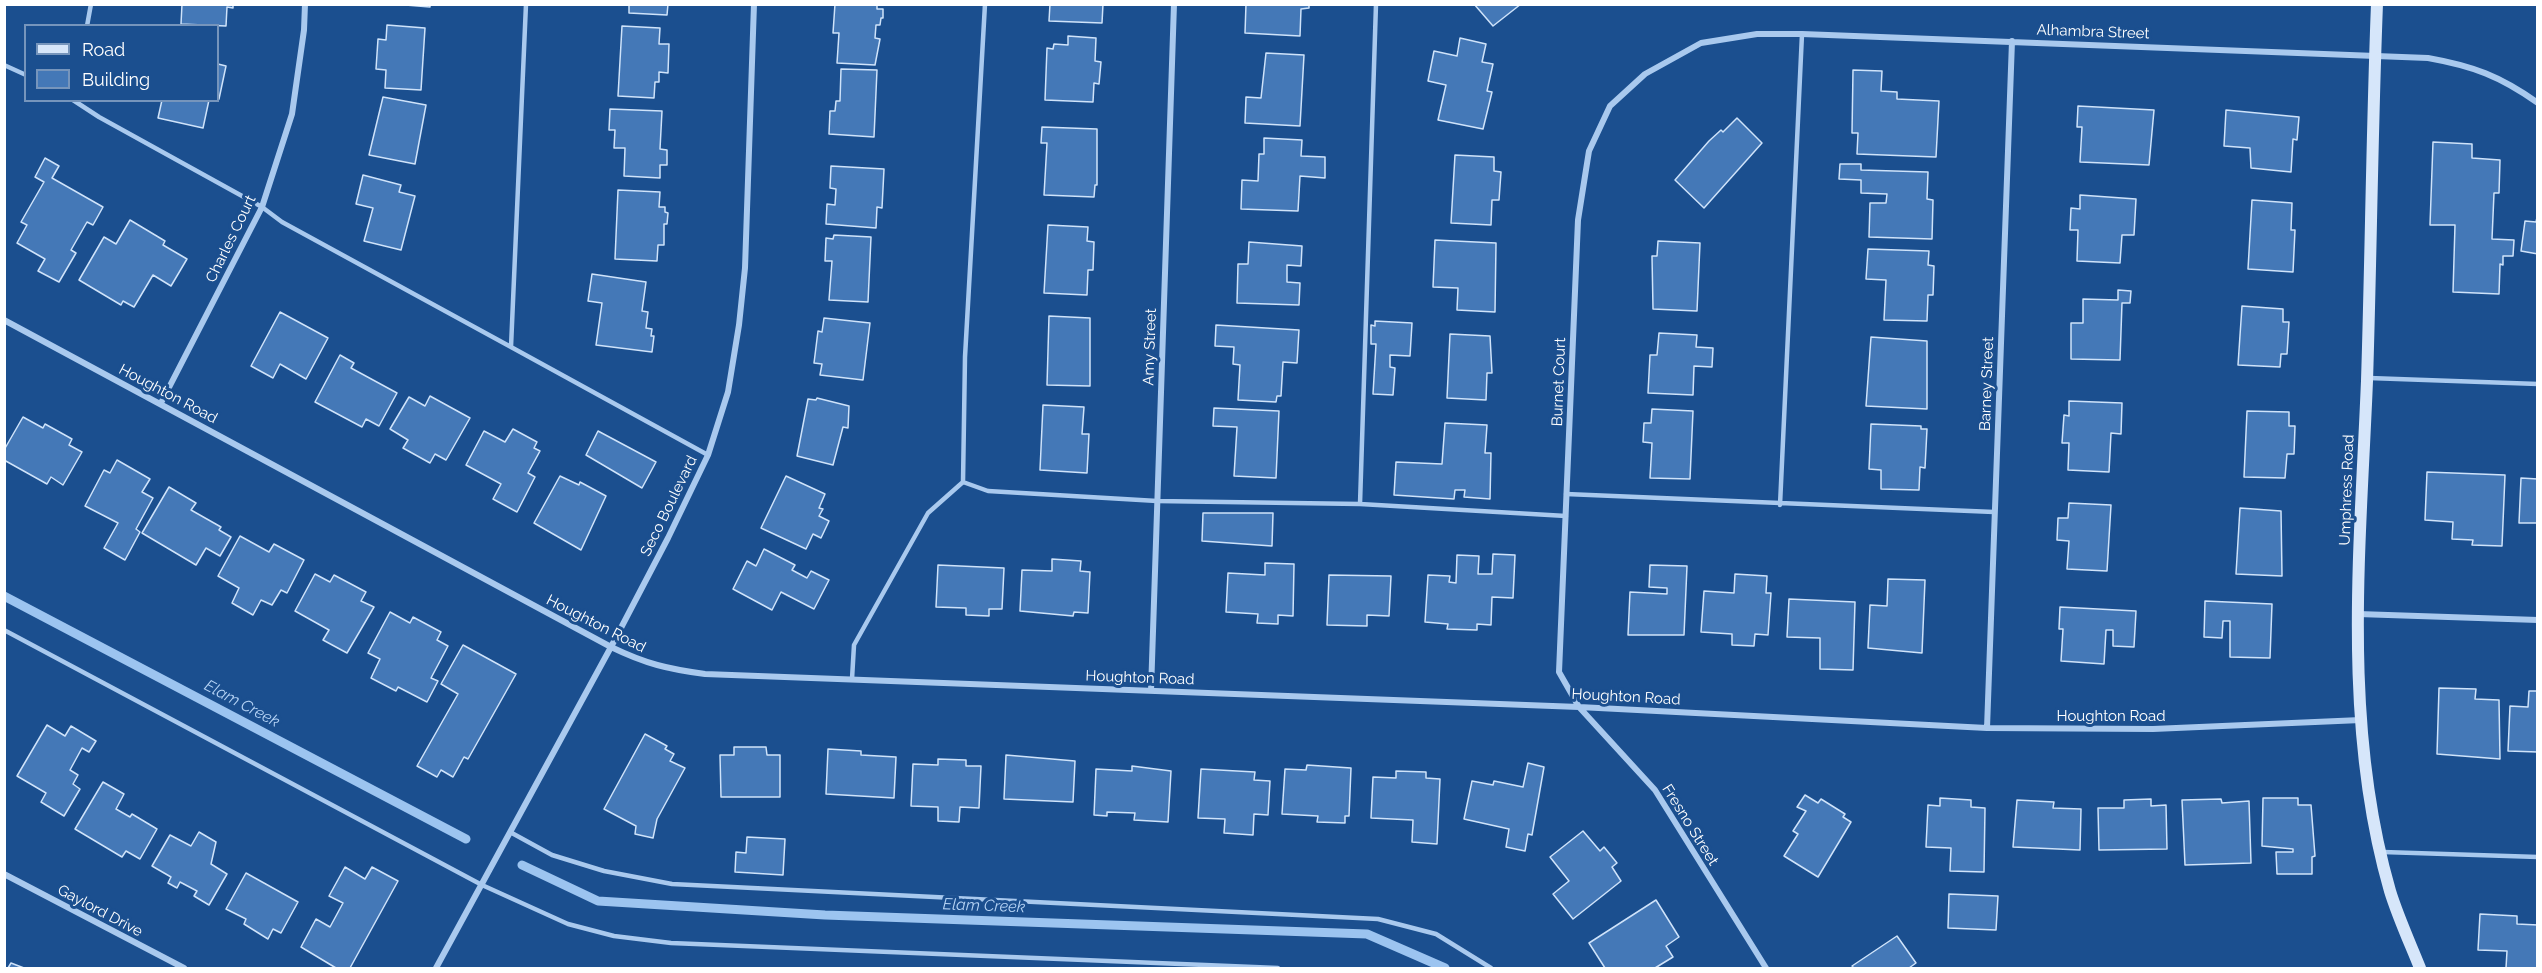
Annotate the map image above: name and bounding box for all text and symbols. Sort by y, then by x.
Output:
street label: Alhambra Street [2036,21,2150,43]
legend [24,24,219,102]
text: Road [82,39,125,60]
text: Building [82,69,150,90]
street label: Charles Court [202,192,260,286]
street label: Amy Street [1140,308,1160,386]
street label: Burnet Court [1548,337,1570,427]
street label: Barney Street [1976,337,1998,431]
street label: Houghton Road [116,360,220,428]
street label: Umphress Road [2336,434,2358,546]
street label: Seco Boulevard [637,453,701,559]
street label: Houghton Road [543,591,649,657]
street label: Houghton Road [1085,667,1195,689]
water label: Elam Creek [201,676,283,732]
street label: Houghton Road [1571,685,1681,709]
street label: Houghton Road [2056,707,2166,725]
street label: Fresno Street [1658,781,1722,869]
street label: Gaylord Drive [54,881,146,941]
water label: Elam Creek [942,895,1026,917]

